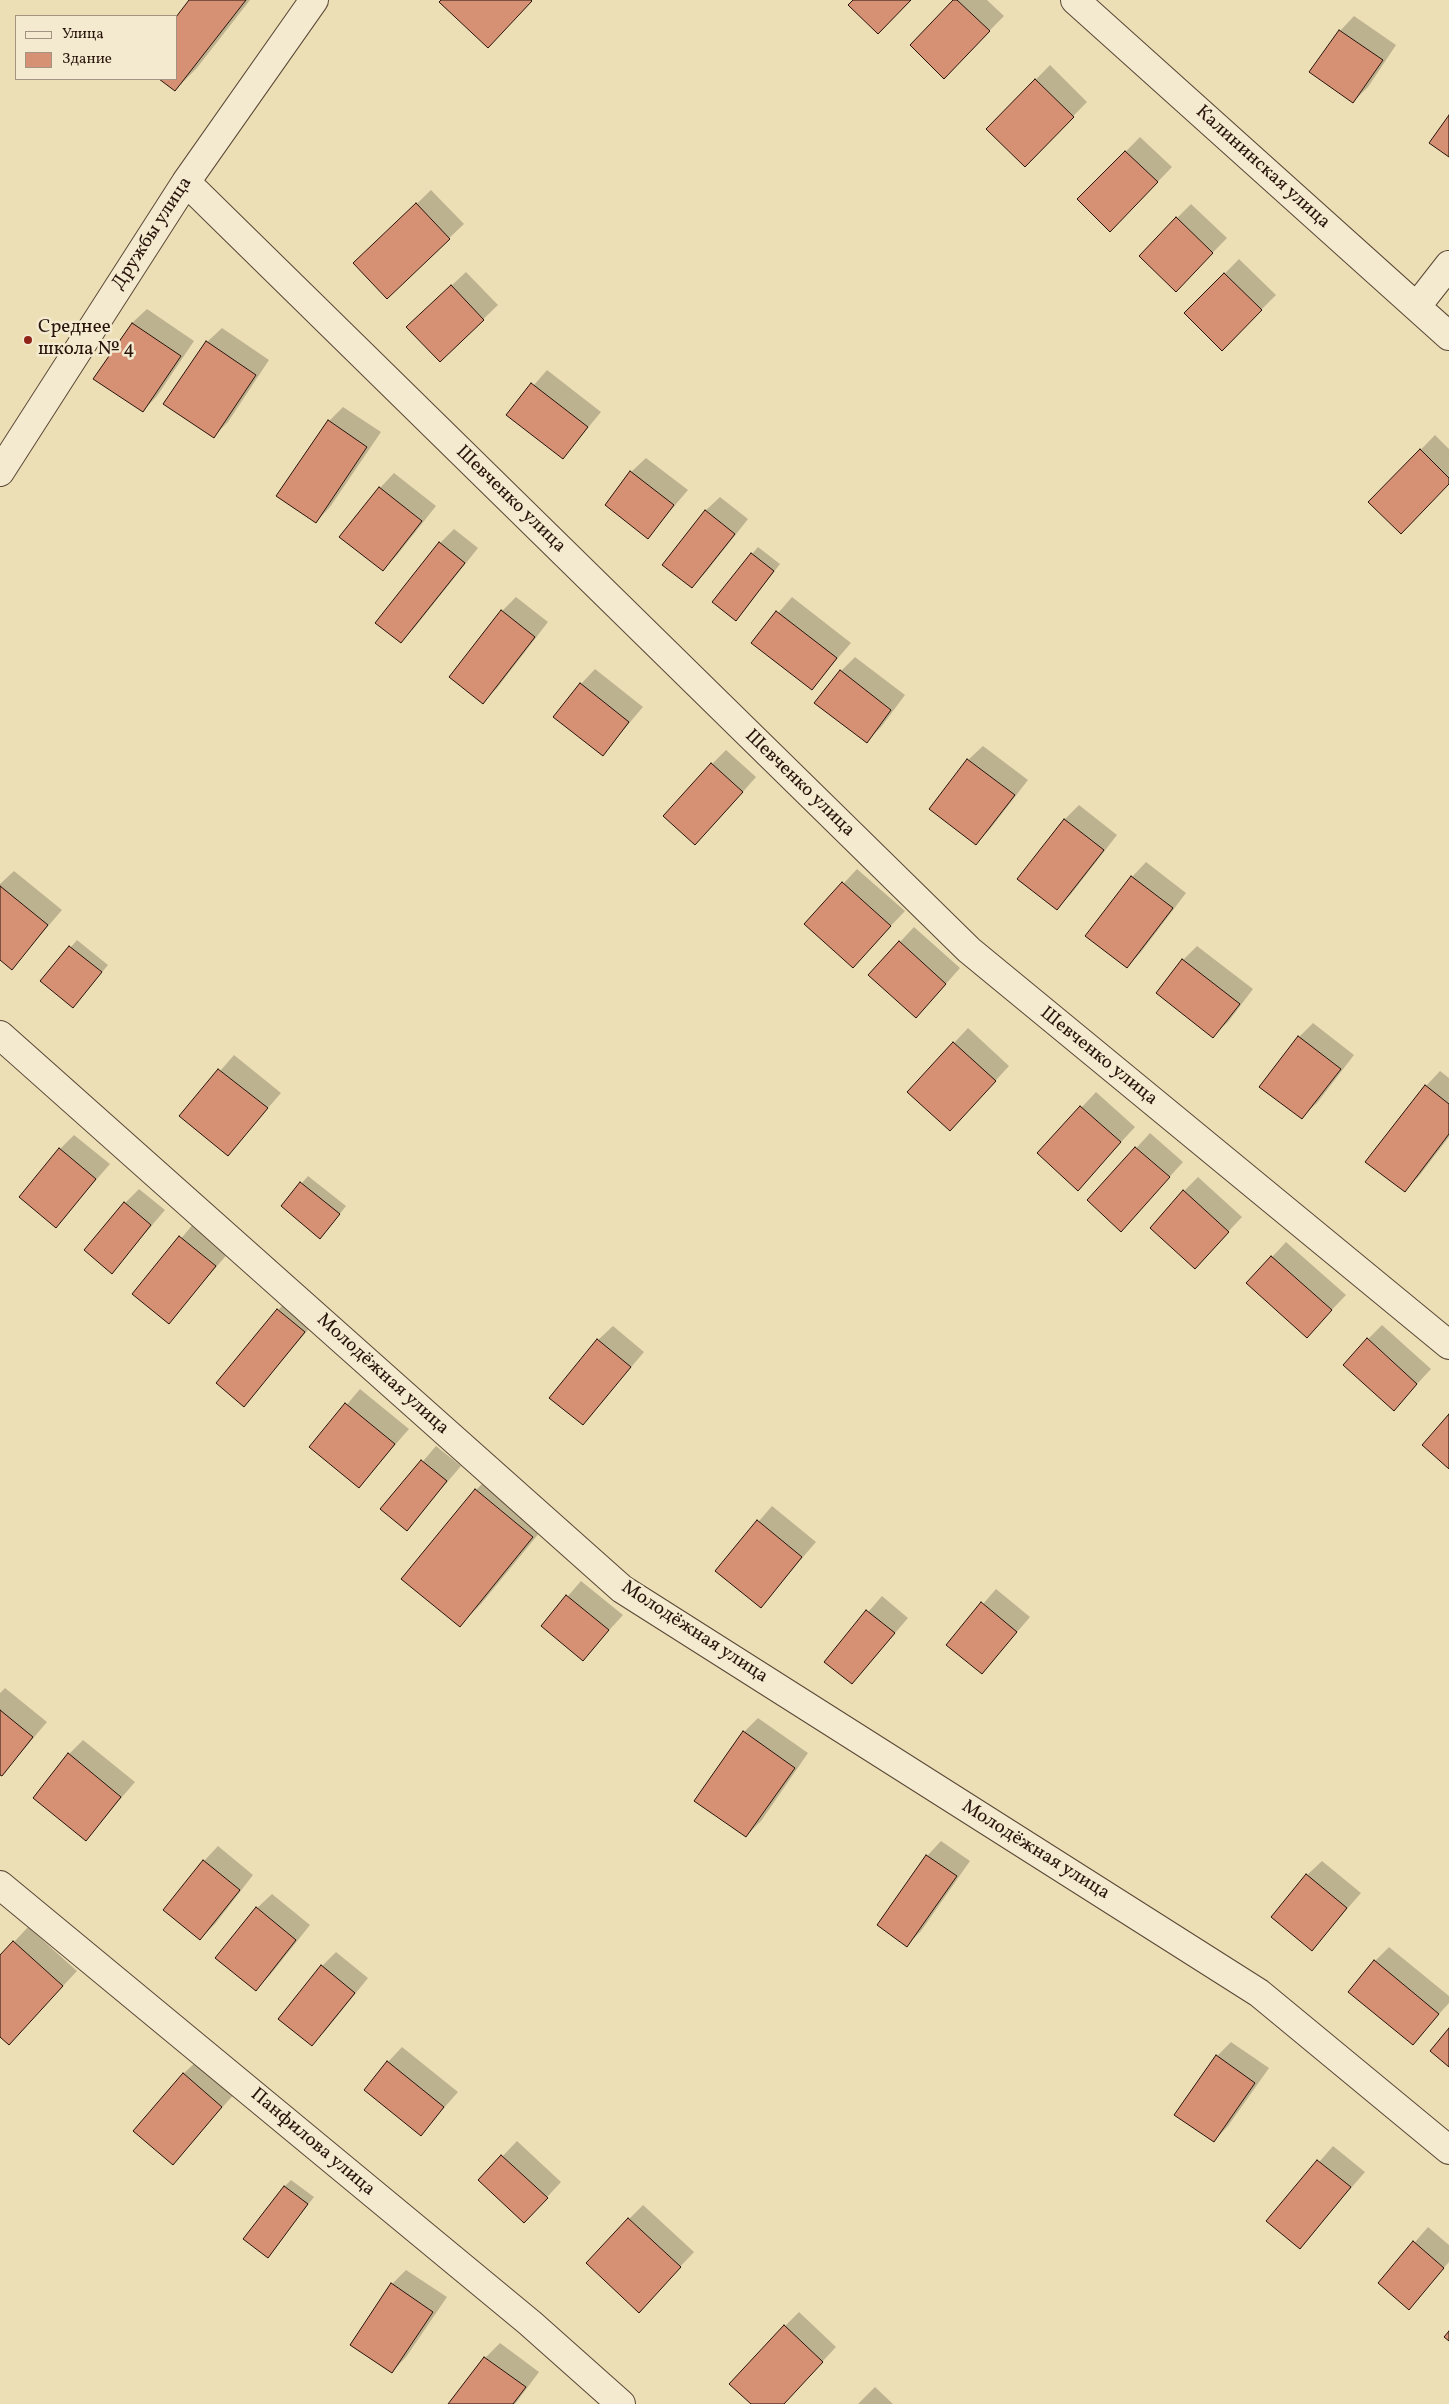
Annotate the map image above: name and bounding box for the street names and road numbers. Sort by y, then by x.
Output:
street label: Калининская улица [1190,101,1334,235]
street label: Дружбы улица [108,173,198,295]
street label: Шевченко улица [450,442,570,558]
street label: Шевченко улица [739,726,859,842]
street label: Шевченко улица [1035,1003,1161,1111]
street label: Молодёжная улица [311,1310,453,1440]
street label: Молодёжная улица [616,1577,772,1689]
street label: Молодёжная улица [957,1796,1113,1906]
street label: Панфилова улица [245,2084,379,2202]

